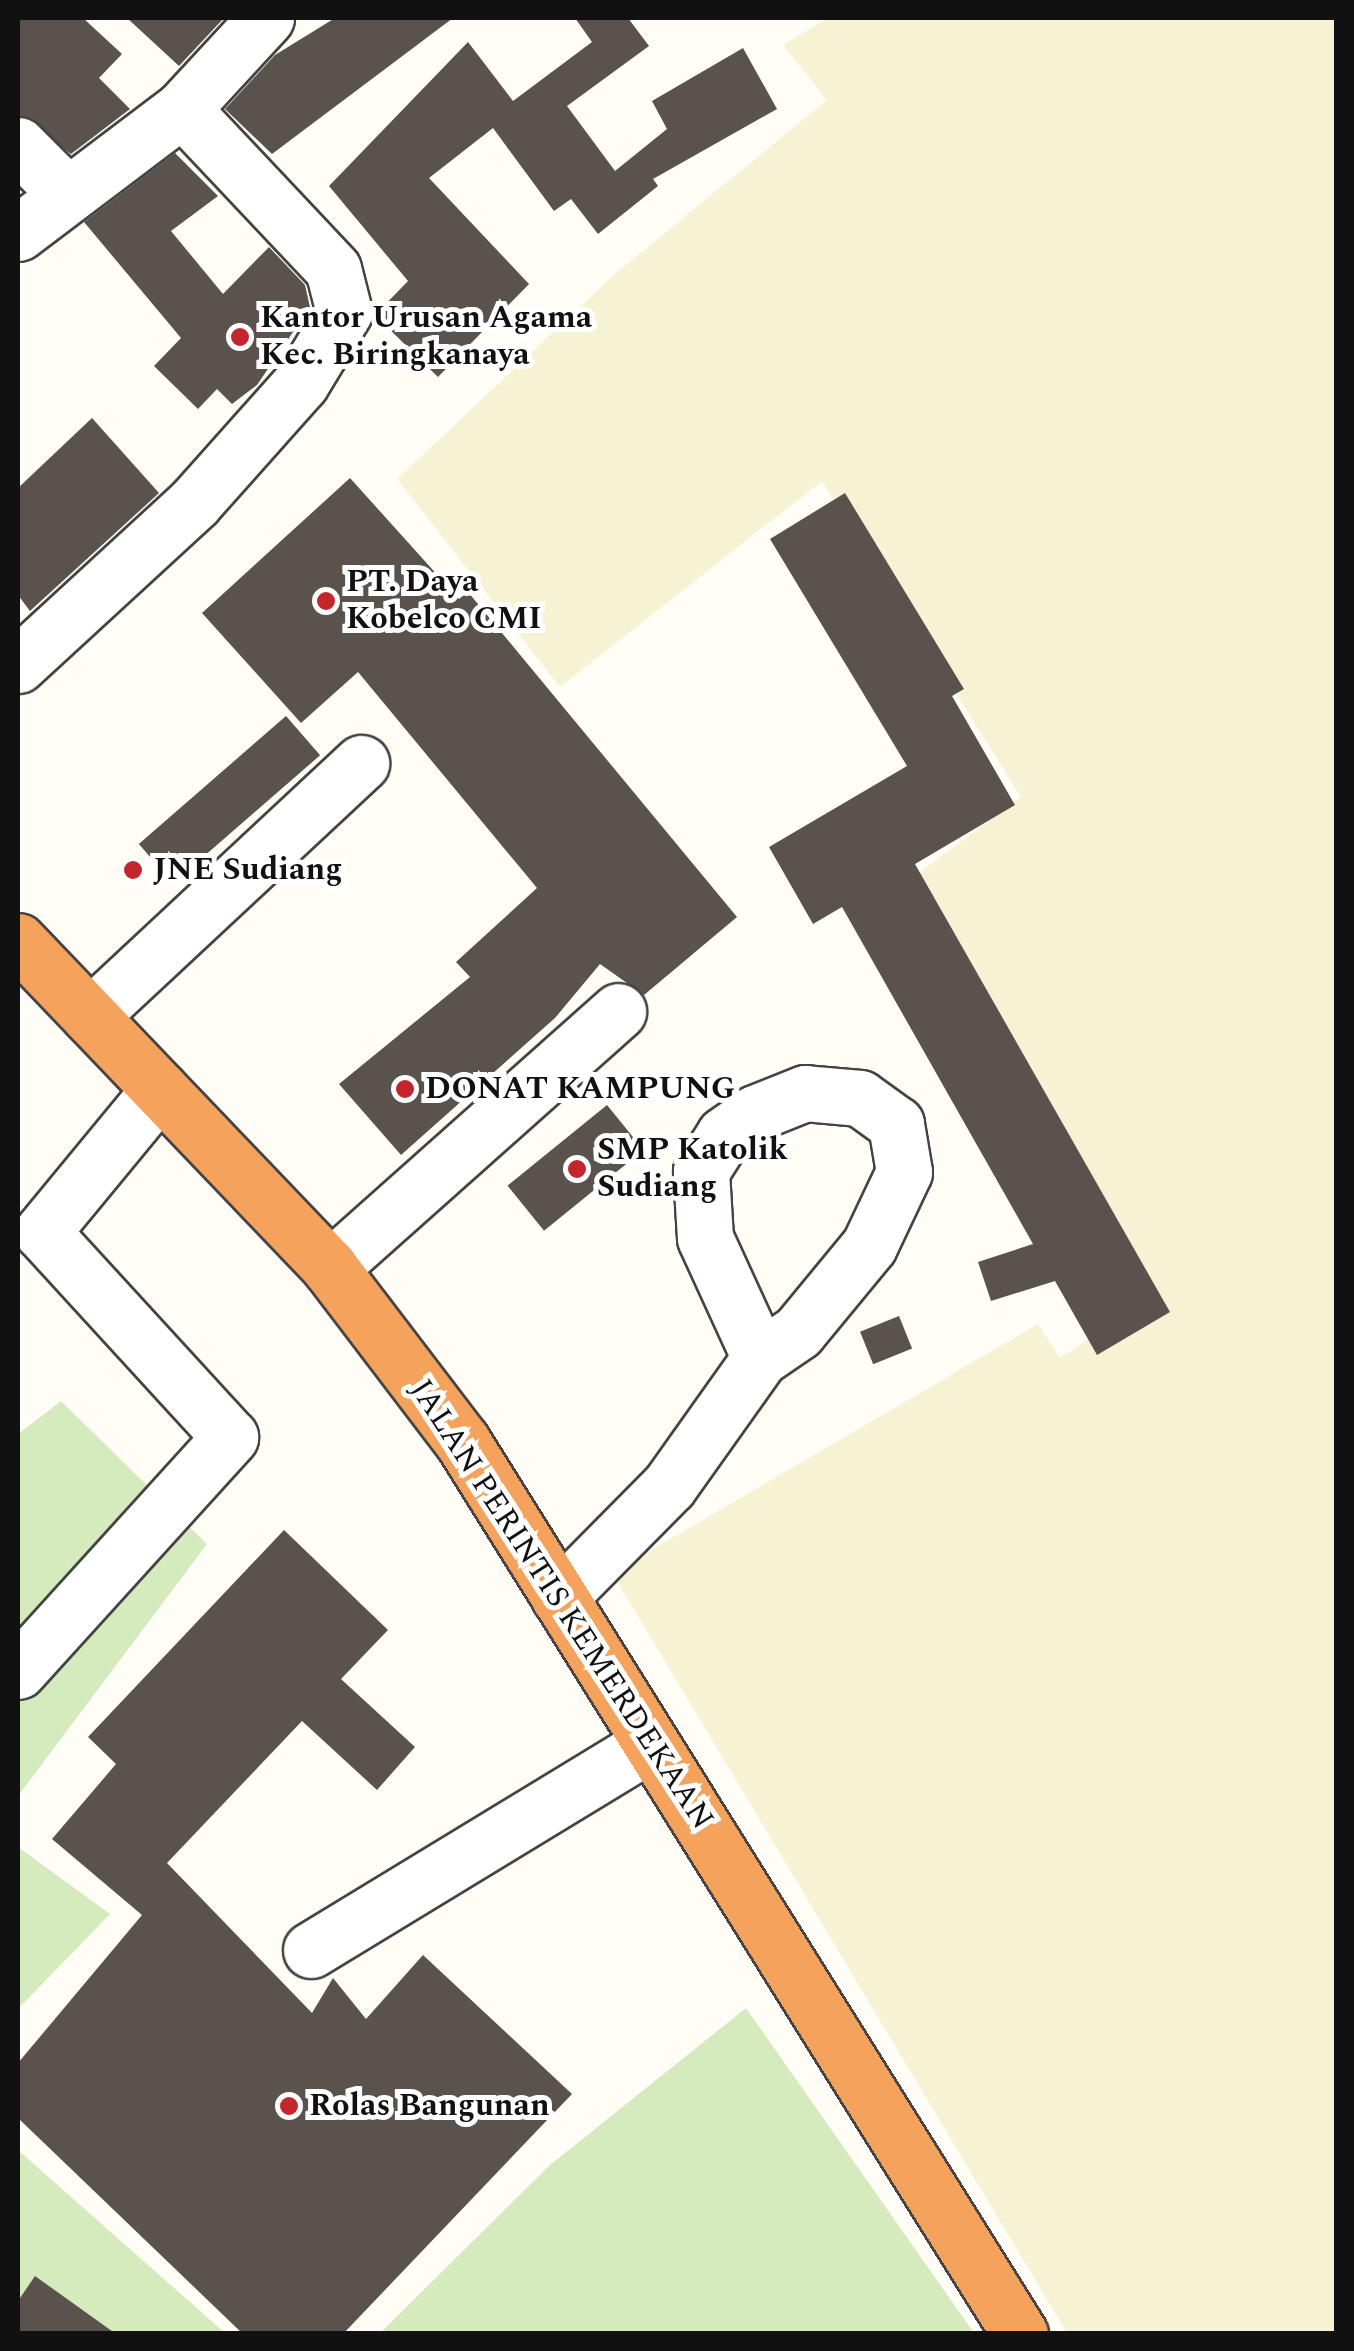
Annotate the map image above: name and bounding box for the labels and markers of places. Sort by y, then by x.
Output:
place label: Kantor Urusan Agama Kec. Biringkanaya [260,300,592,375]
marker: Kantor Urusan Agama Kec. Biringkanaya [229,326,251,348]
place label: PT. Daya Kobelco CMI [346,564,542,639]
marker: PT. Daya Kobelco CMI [315,590,337,612]
place label: JNE Sudiang [153,851,342,889]
marker: JNE Sudiang [122,859,144,881]
place label: DONAT KAMPUNG [425,1070,735,1108]
marker: DONAT KAMPUNG [394,1078,416,1100]
place label: SMP Katolik Sudiang [597,1132,788,1207]
marker: SMP Katolik Sudiang [566,1158,588,1180]
place label: Rolas Bangunan [309,2087,550,2125]
marker: Rolas Bangunan [278,2095,300,2117]

